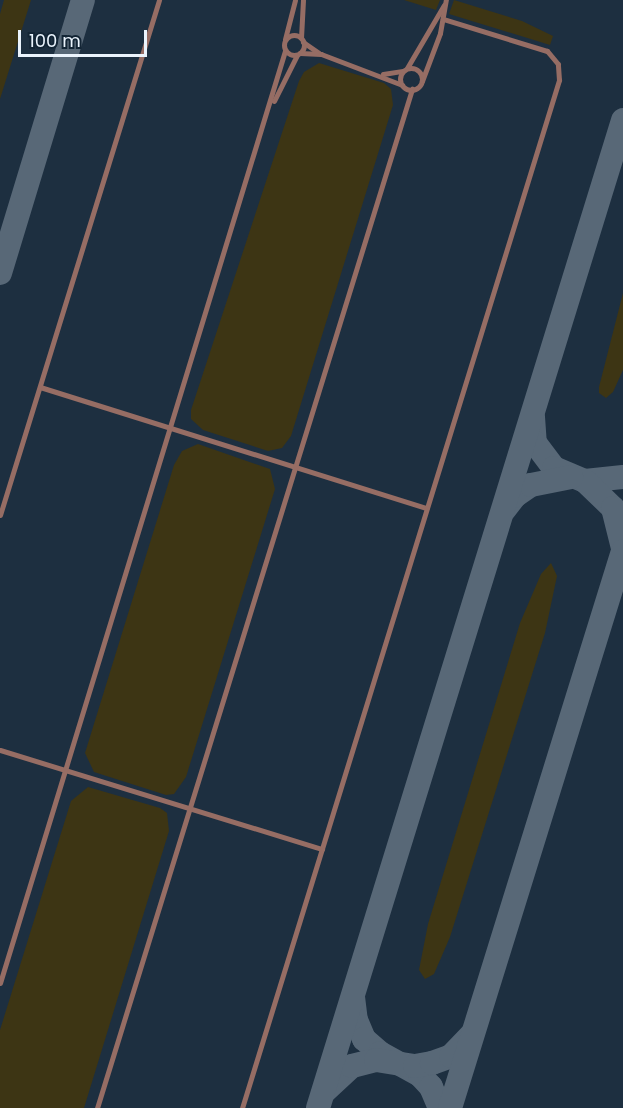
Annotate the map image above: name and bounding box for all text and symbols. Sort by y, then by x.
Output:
scale bar [21,18,150,56]
text: 100 m [29,28,81,53]

